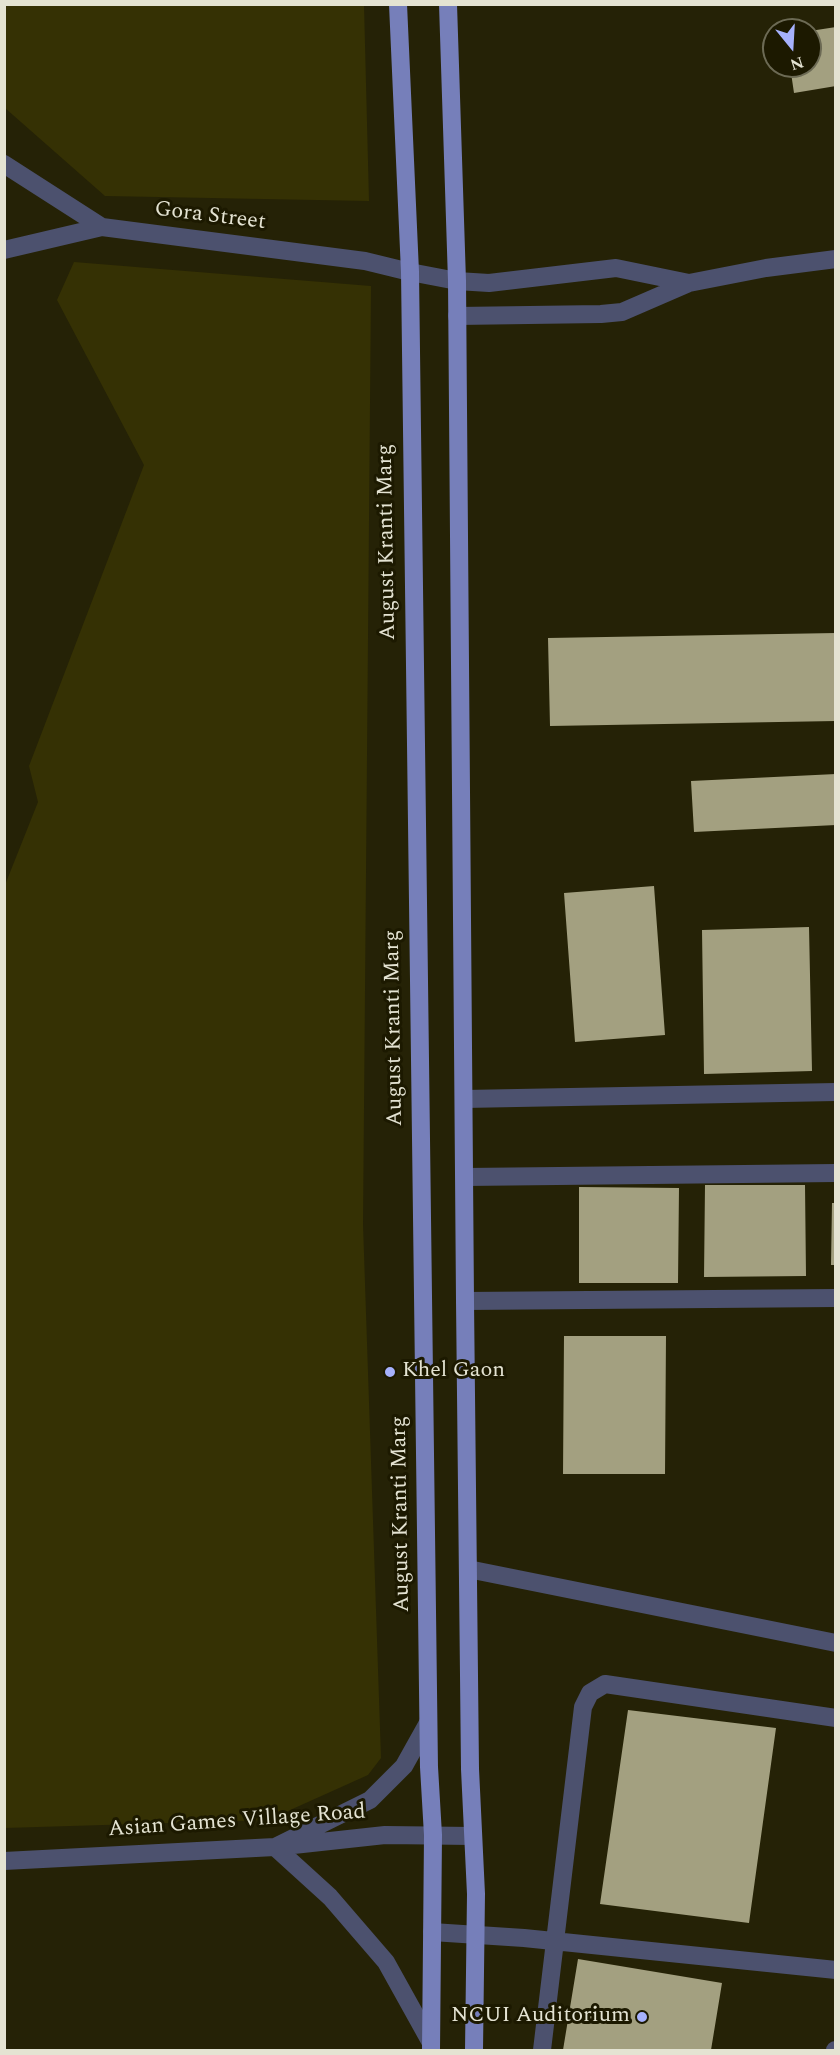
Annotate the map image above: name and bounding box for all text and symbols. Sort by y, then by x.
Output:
north arrow [762,18,822,78]
text: N [787,50,807,77]
street label: Gora Street [153,197,267,237]
street label: August Kranti Marg [373,444,403,640]
street label: August Kranti Marg [380,930,410,1126]
place label: Khel Gaon [402,1359,505,1385]
marker: Khel Gaon [383,1365,397,1379]
street label: August Kranti Marg [387,1416,417,1612]
street label: Asian Games Village Road [107,1800,367,1844]
place label: NCUI Auditorium [451,2004,630,2030]
marker: NCUI Auditorium [635,2010,649,2024]

